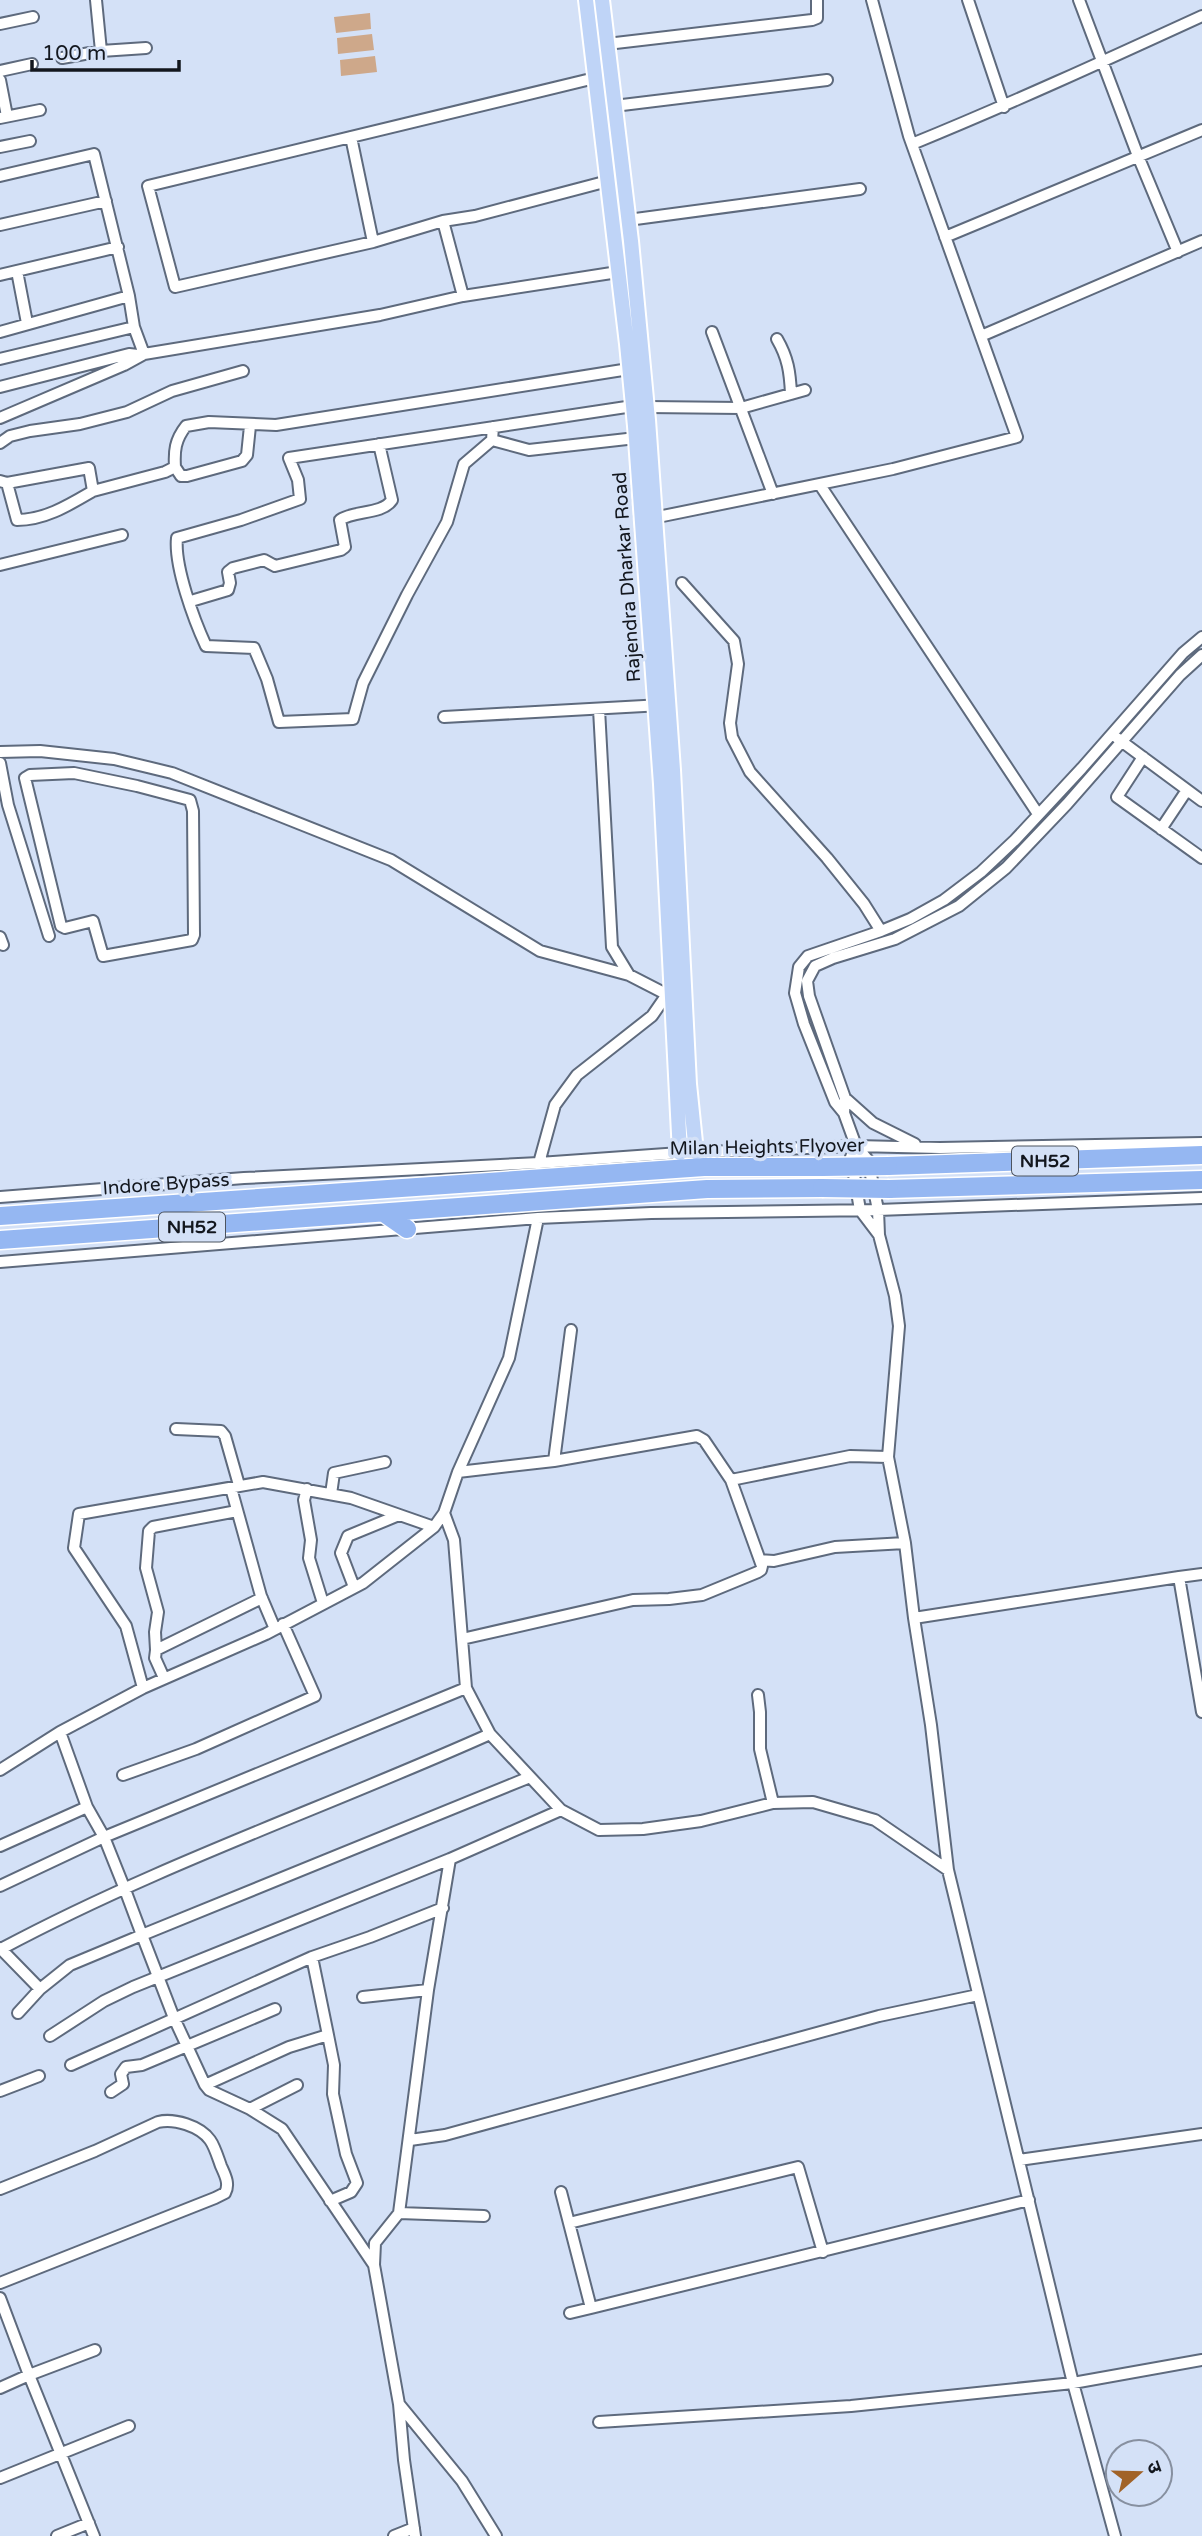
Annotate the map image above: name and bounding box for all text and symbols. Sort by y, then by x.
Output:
scale bar [32,28,178,72]
text: 100 m [42,41,106,66]
street label: Rajendra Dharkar Road [609,471,645,683]
street label: Milan Heights Flyover [670,1134,865,1160]
road number: NH52 [1012,1146,1078,1176]
street label: Indore Bypass [102,1169,230,1199]
road number: NH52 [159,1212,225,1242]
north arrow [1104,2438,1174,2508]
text: उ [1142,2459,1167,2477]

